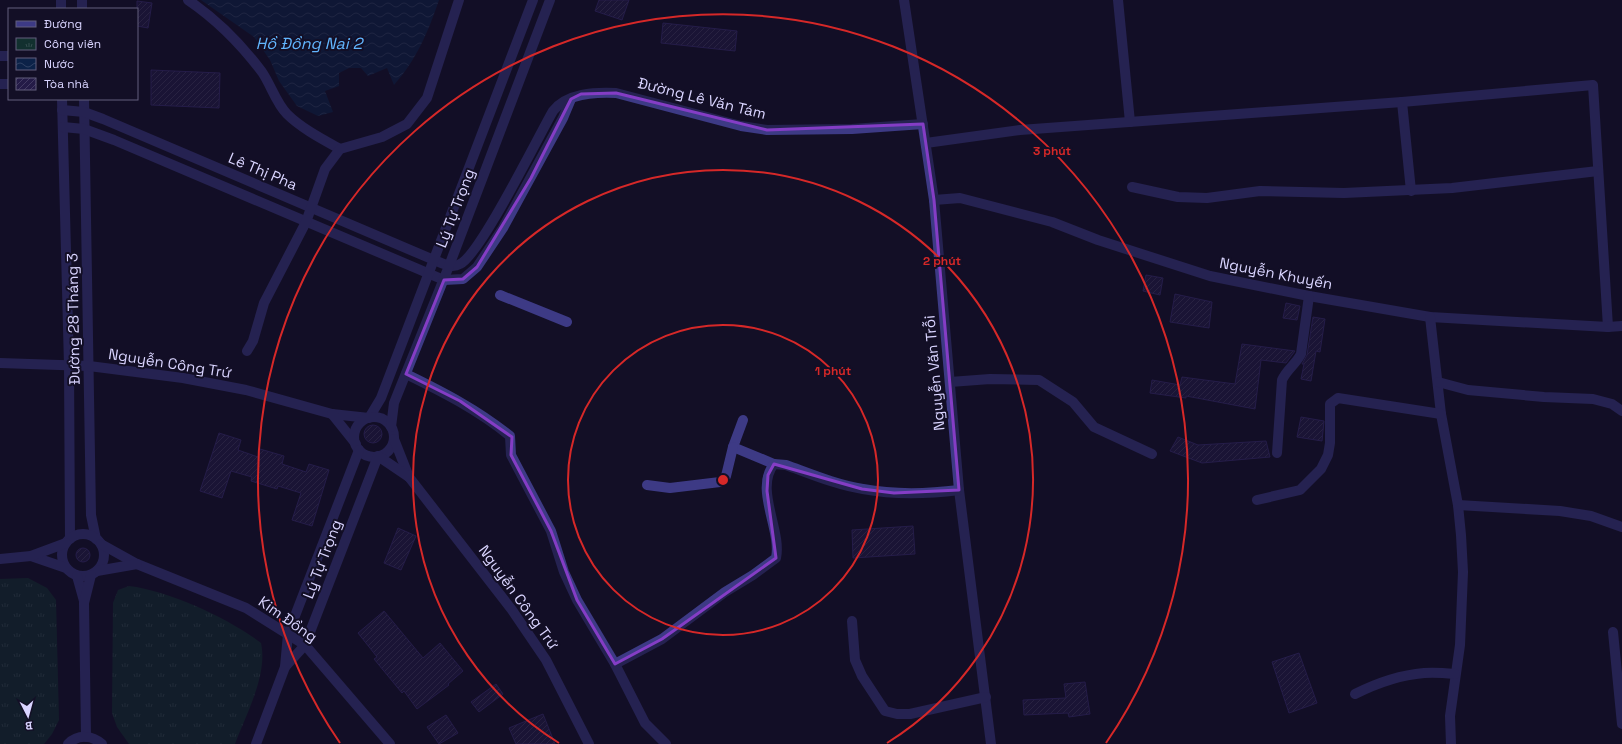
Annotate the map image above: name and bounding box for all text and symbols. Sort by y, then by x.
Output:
legend [8,8,138,100]
text: Đường [44,16,82,32]
water label: Hồ Đồng Nai 2 [256,33,365,54]
text: Công viên [44,36,101,52]
text: Nước [44,56,74,72]
street label: Đường Lê Văn Tám [636,73,768,123]
text: Tòa nhà [44,76,89,92]
text: 3 phút [1033,143,1071,159]
street label: Lê Thị Pha [226,148,301,194]
street label: Lý Tự Trọng [431,166,479,250]
street label: Đường 28 Tháng 3 [62,253,84,385]
text: 2 phút [923,253,961,269]
street label: Nguyễn Khuyến [1218,253,1334,293]
street label: Nguyễn Văn Trỗi [919,315,949,431]
street label: Nguyễn Công Trứ [107,344,233,382]
text: 1 phút [815,363,851,379]
centre of rings [716,473,730,487]
street label: Lý Tự Trọng [298,517,346,601]
street label: Nguyễn Công Trứ [475,541,563,653]
street label: Kim Đồng [255,592,321,646]
north arrow [8,696,48,736]
text: B [25,719,33,733]

